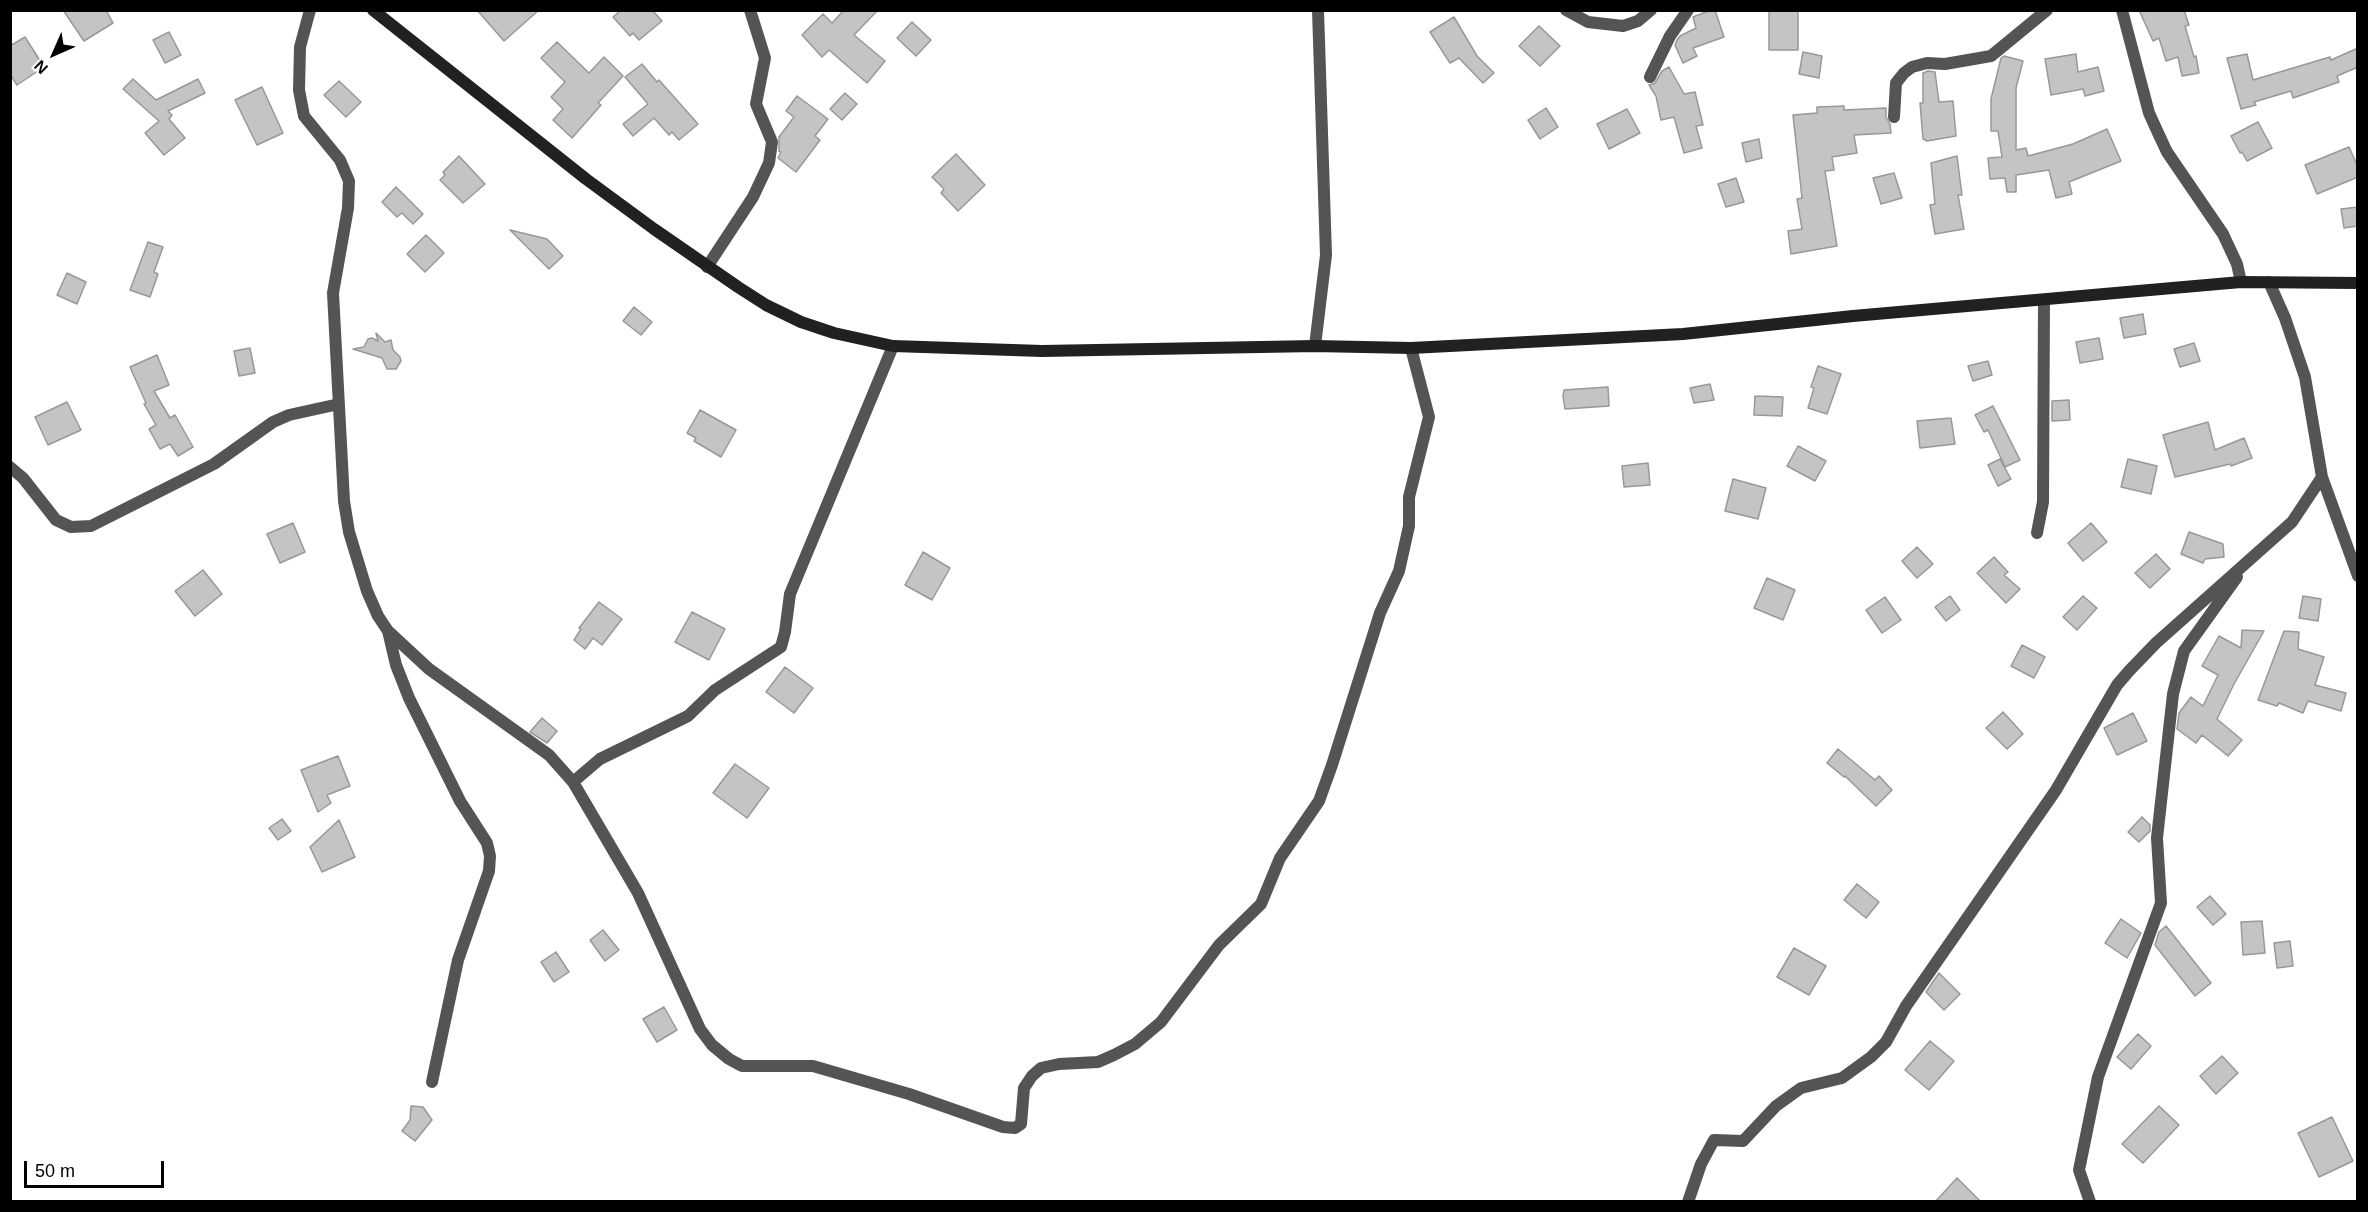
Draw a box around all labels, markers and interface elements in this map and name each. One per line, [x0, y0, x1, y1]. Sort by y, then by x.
north arrow [24, 24, 84, 84]
text: N [31, 57, 51, 77]
scale bar [27, 1149, 166, 1187]
text: 50 m [35, 1161, 75, 1181]

